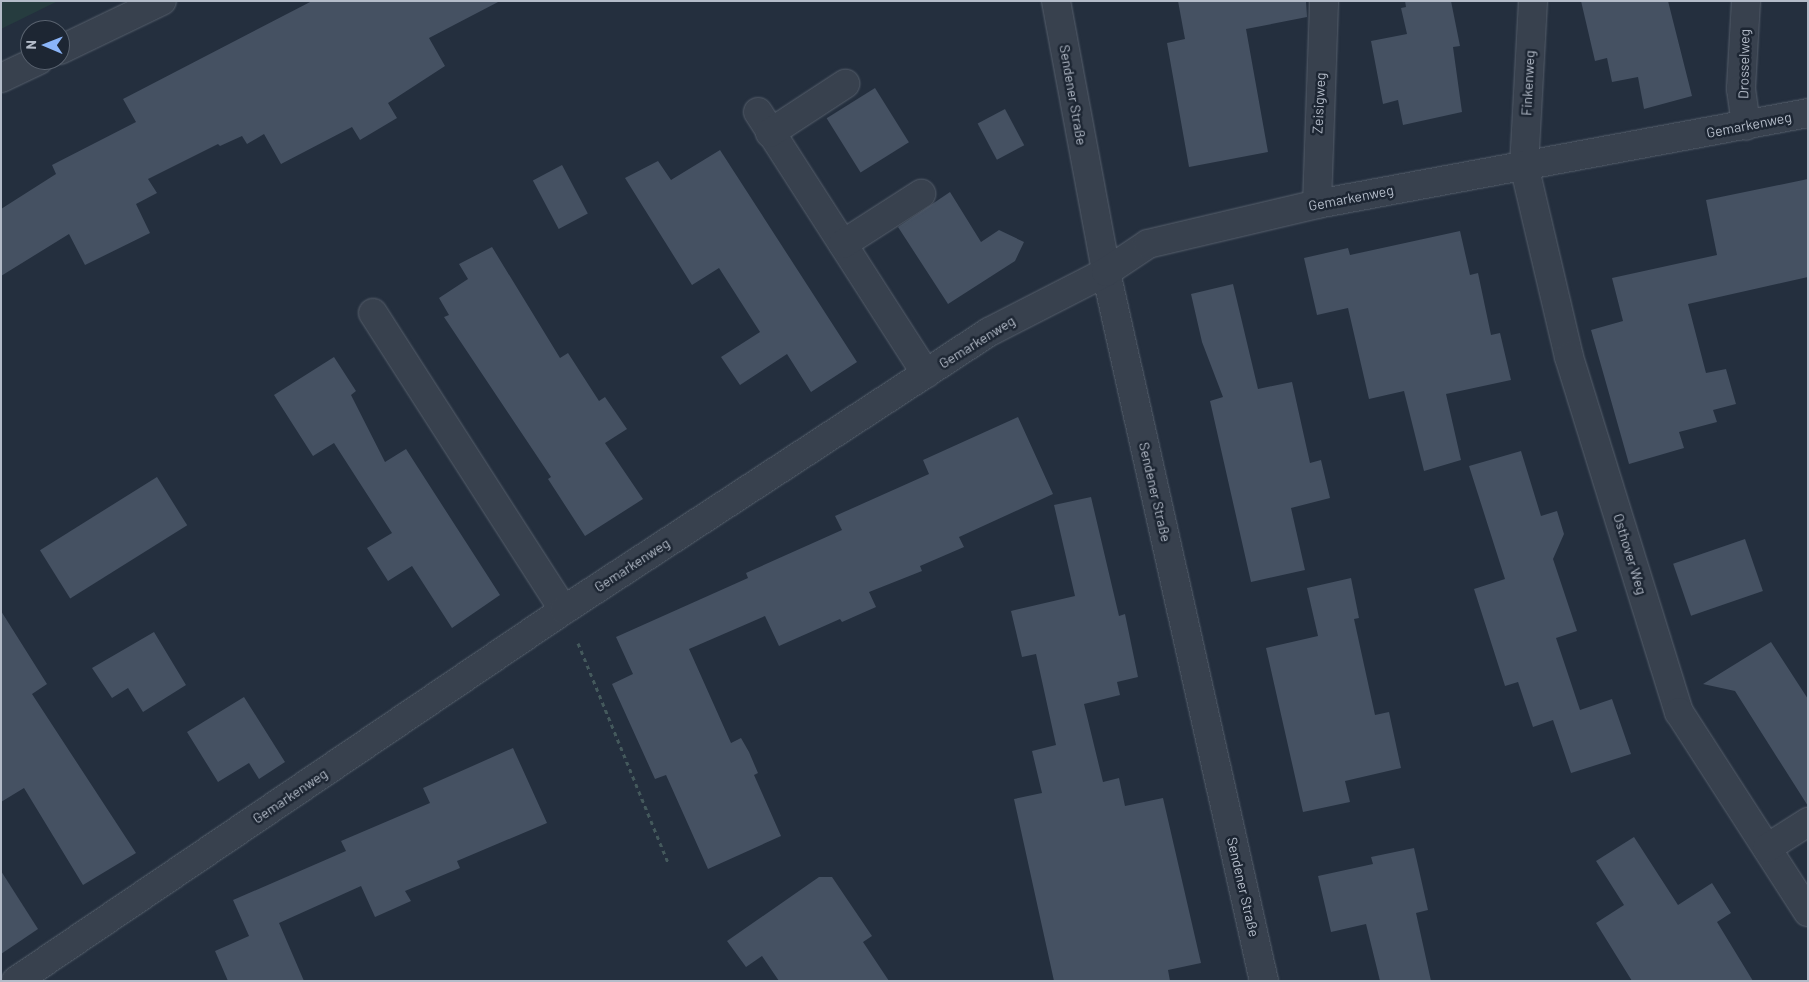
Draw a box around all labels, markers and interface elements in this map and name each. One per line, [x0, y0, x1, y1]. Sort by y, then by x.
north arrow [20, 20, 70, 70]
street label: Drosselweg [1735, 29, 1753, 99]
text: N [22, 40, 39, 50]
street label: Sendener Straße [1056, 43, 1090, 147]
street label: Finkenweg [1518, 50, 1538, 116]
street label: Zeisigweg [1309, 72, 1329, 134]
street label: Gemarkenweg [1705, 109, 1793, 141]
street label: Gemarkenweg [1307, 182, 1395, 214]
street label: Gemarkenweg [936, 312, 1018, 372]
street label: Sendener Straße [1135, 441, 1175, 543]
street label: Osthover Weg [1610, 512, 1650, 596]
street label: Gemarkenweg [591, 534, 673, 596]
street label: Gemarkenweg [250, 765, 330, 827]
street label: Sendener Straße [1223, 836, 1263, 938]

